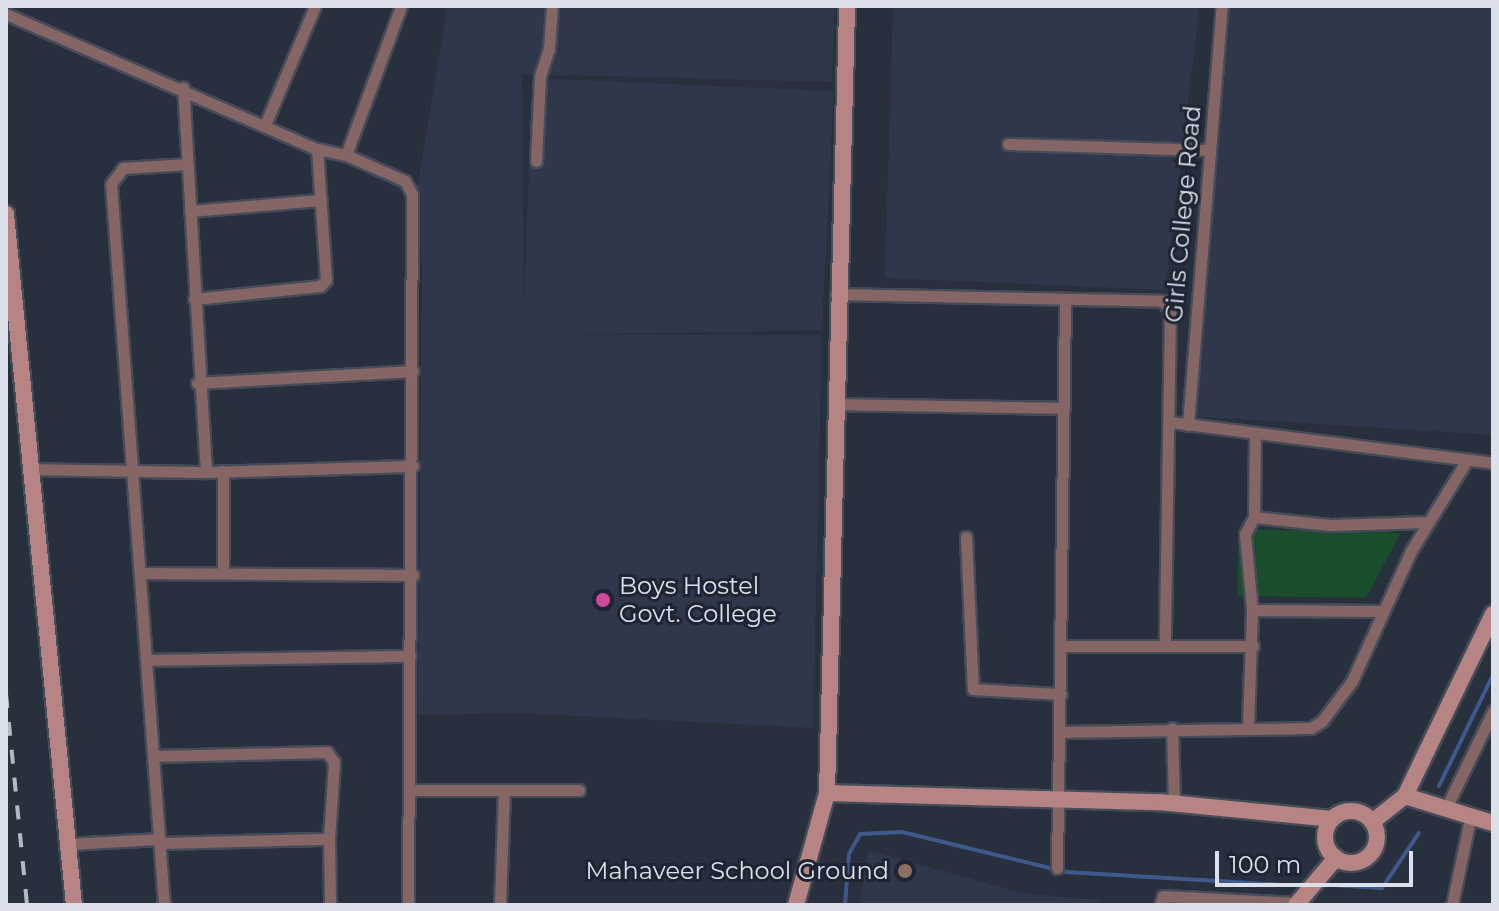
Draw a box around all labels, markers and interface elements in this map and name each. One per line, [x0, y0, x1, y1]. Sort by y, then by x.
street label: Girls College Road [1159, 104, 1207, 324]
place label: Boys Hostel Govt. College [619, 572, 777, 628]
marker: Boys Hostel Govt. College [594, 591, 612, 609]
scale bar [1219, 835, 1417, 885]
text: 100 m [1229, 850, 1301, 879]
place label: Mahaveer School Ground [586, 857, 889, 885]
marker: Mahaveer School Ground [896, 862, 914, 880]

